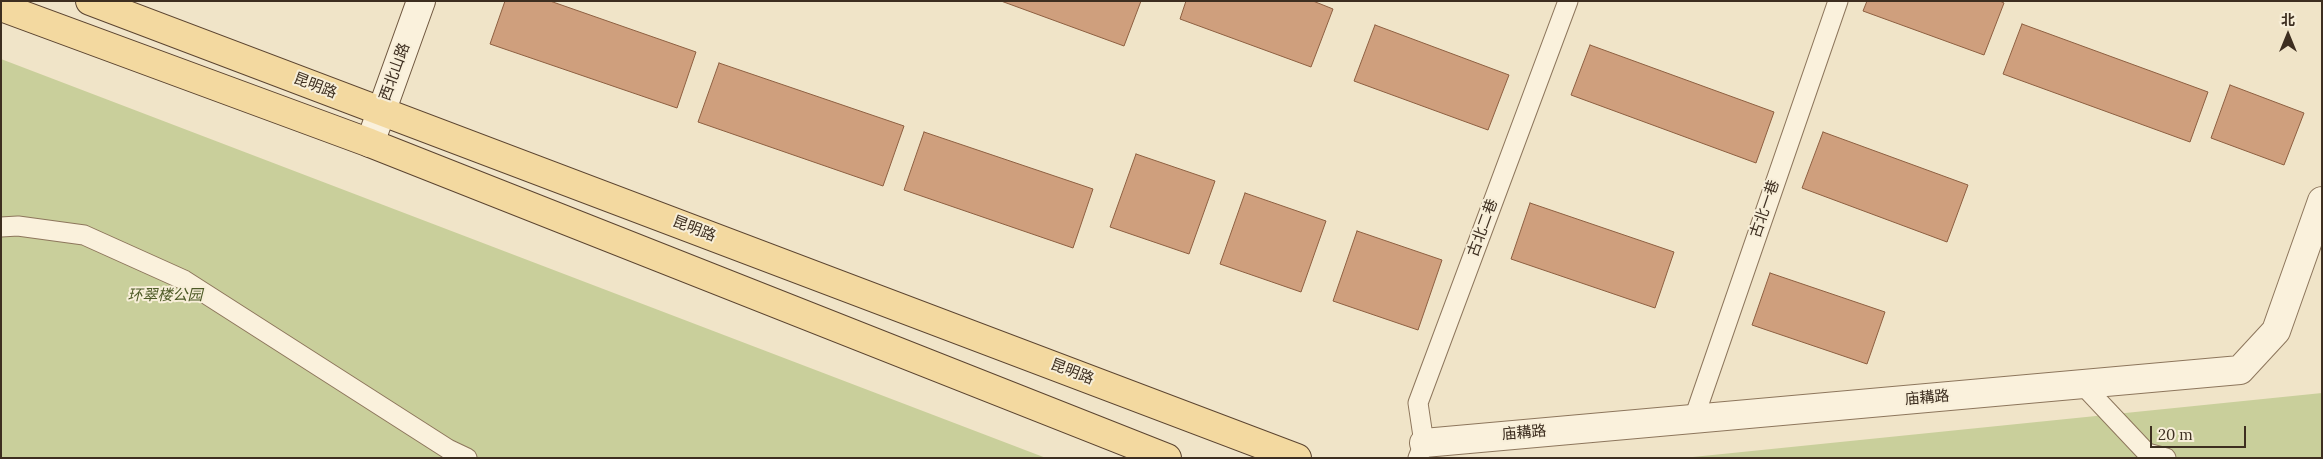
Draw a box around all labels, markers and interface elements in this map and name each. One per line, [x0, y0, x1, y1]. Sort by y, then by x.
north arrow [2263, 10, 2313, 60]
text: 北 [2281, 11, 2295, 29]
street label: 西北山路 [376, 41, 414, 103]
street label: 昆明路 [291, 70, 339, 102]
street label: 古北一巷 [1747, 178, 1783, 240]
street label: 古北二巷 [1464, 197, 1502, 259]
street label: 昆明路 [670, 213, 718, 245]
park label: 环翠楼公园 [128, 287, 202, 305]
street label: 昆明路 [1048, 356, 1096, 388]
street label: 庙耩路 [1904, 387, 1950, 409]
scale bar [2153, 416, 2249, 448]
street label: 庙耩路 [1501, 422, 1547, 444]
text: 20 m [2158, 425, 2193, 444]

